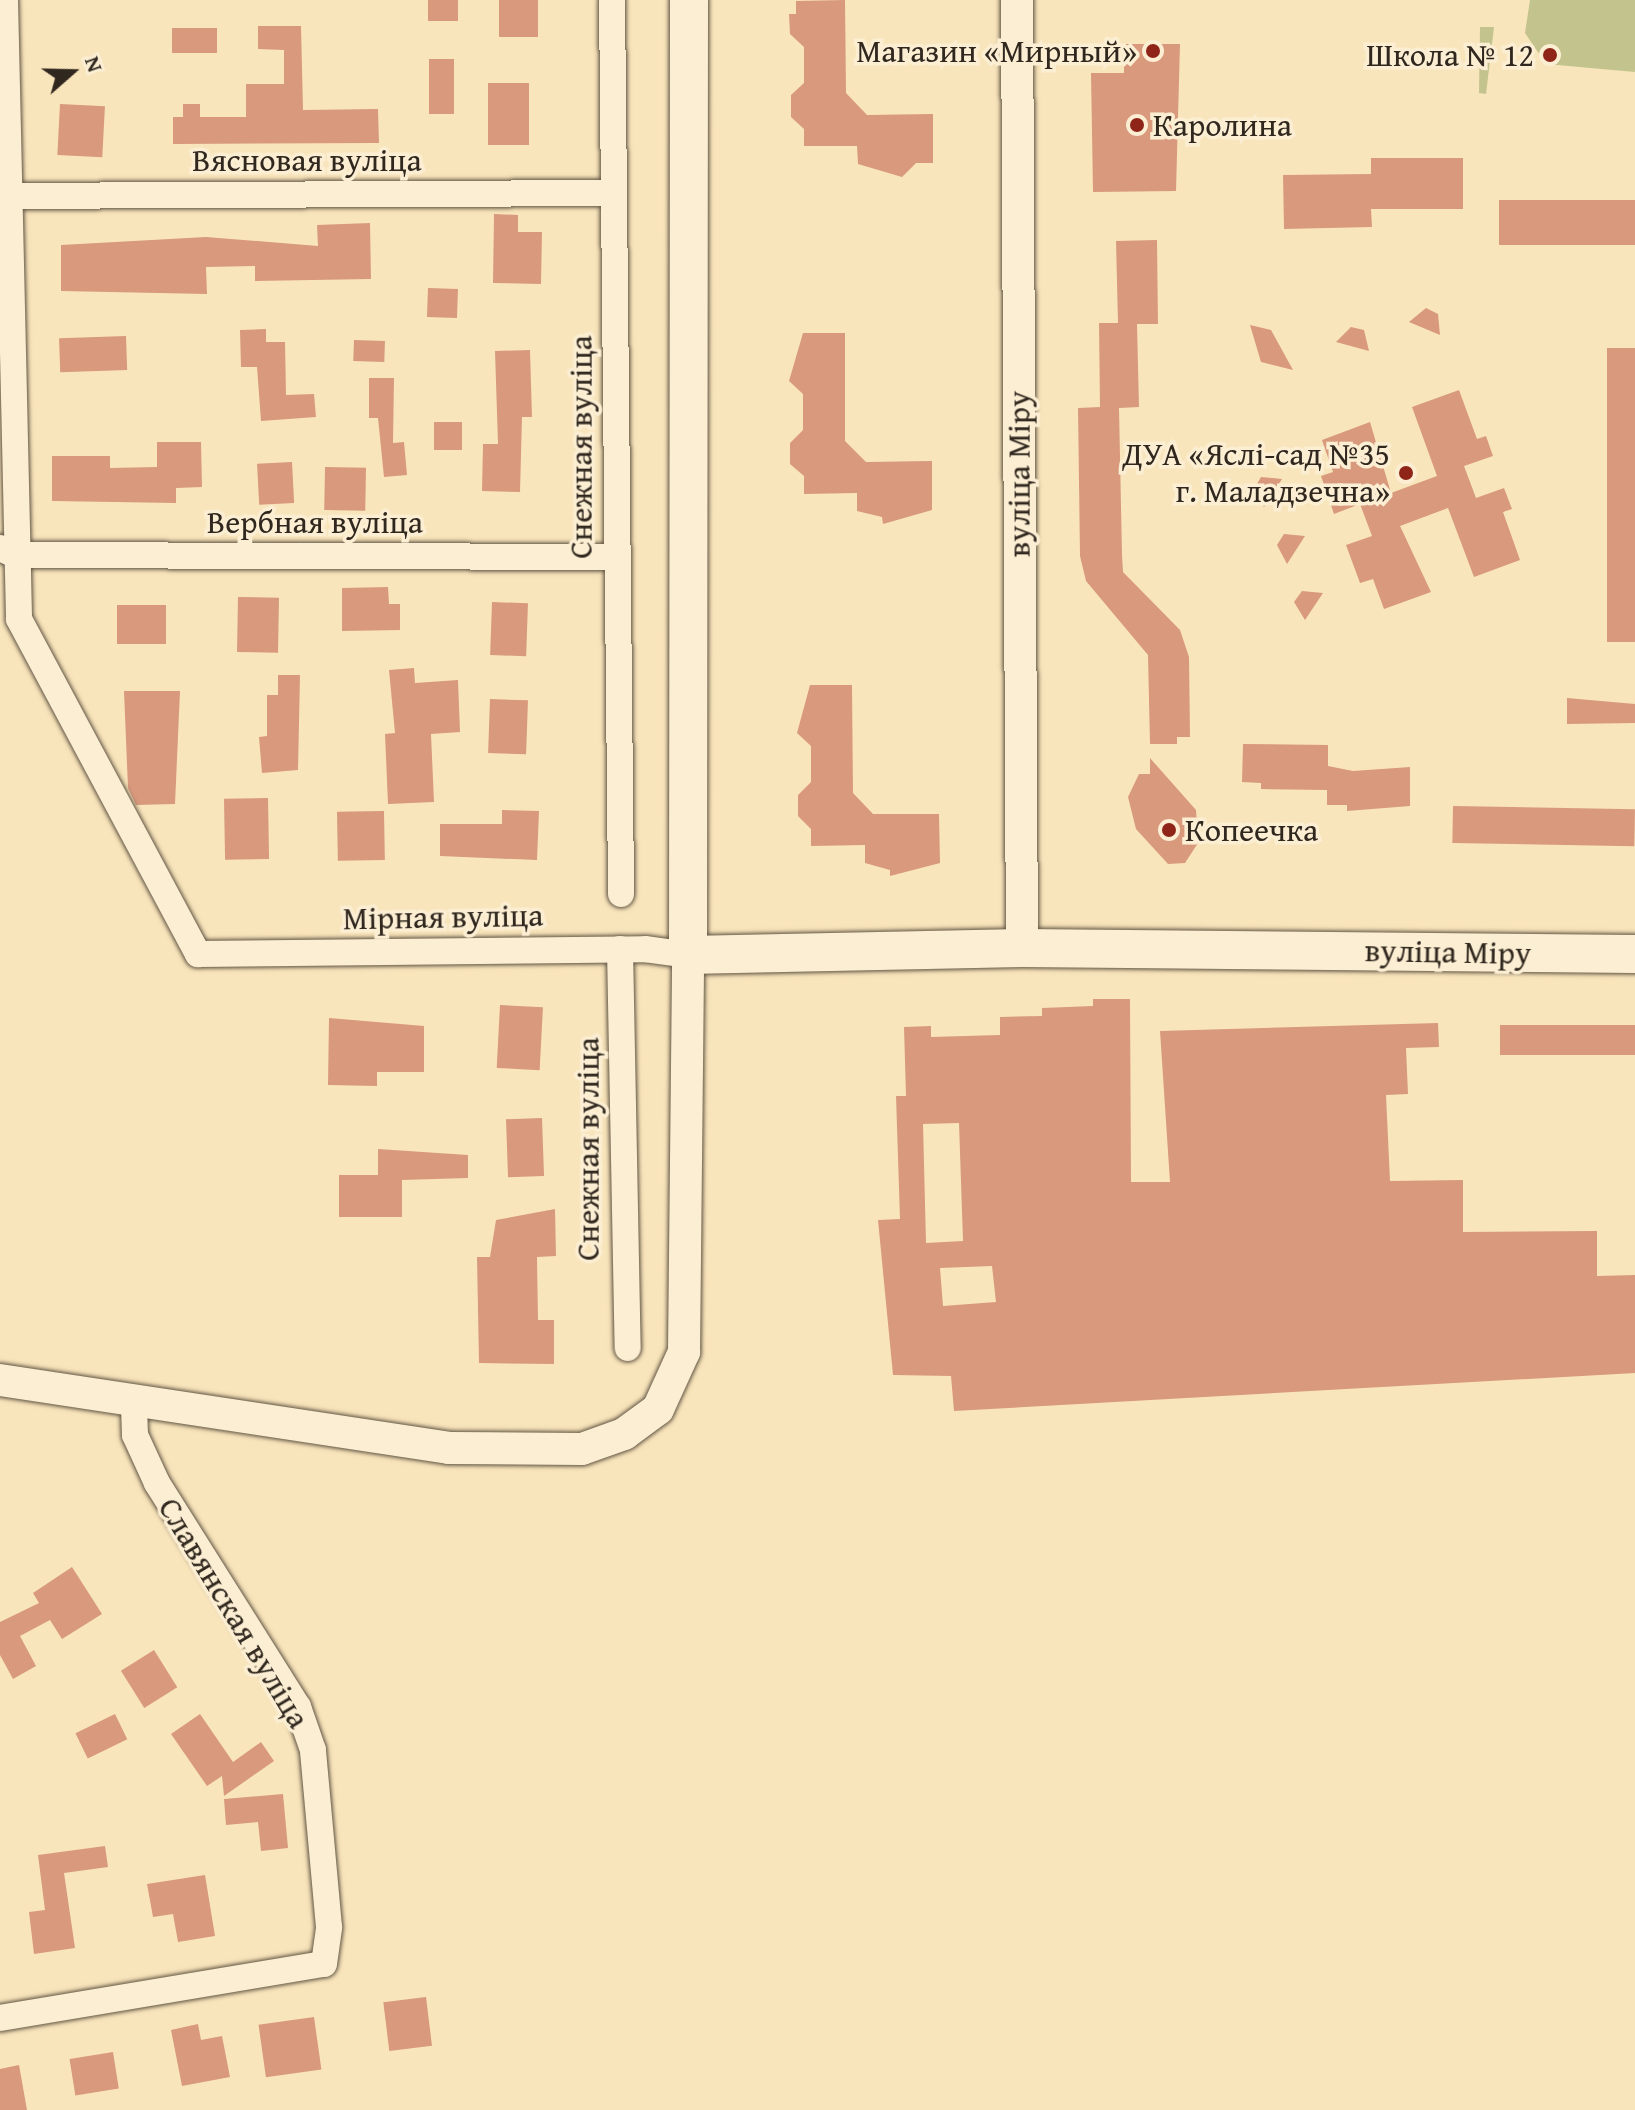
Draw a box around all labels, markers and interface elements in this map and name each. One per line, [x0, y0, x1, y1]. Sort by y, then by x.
north arrow [32, 32, 112, 112]
place label: Магазин «Мирный» [856, 32, 1137, 70]
place label: Школа № 12 [1366, 36, 1534, 74]
marker: Магазин «Мирный» [1144, 42, 1162, 60]
marker: Школа № 12 [1541, 46, 1559, 64]
text: N [77, 51, 112, 76]
place label: Каролина [1153, 106, 1292, 144]
marker: Каролина [1128, 116, 1146, 134]
street label: Вясновая вуліца [192, 141, 422, 179]
street label: Снежная вуліца [562, 335, 600, 559]
street label: вуліца Міру [1000, 391, 1038, 557]
place label: ДУА «Яслі-сад №35 г. Маладзечна» [1122, 436, 1390, 511]
marker: ДУА «Яслі-сад №35 г. Маладзечна» [1397, 464, 1415, 482]
street label: Вербная вуліца [207, 503, 423, 541]
place label: Копеечка [1185, 811, 1318, 849]
marker: Копеечка [1160, 821, 1178, 839]
street label: Мірная вуліца [343, 896, 543, 938]
street label: вуліца Міру [1364, 931, 1532, 973]
street label: Снежная вуліца [569, 1037, 607, 1261]
street label: Славянская вуліца [150, 1491, 318, 1735]

